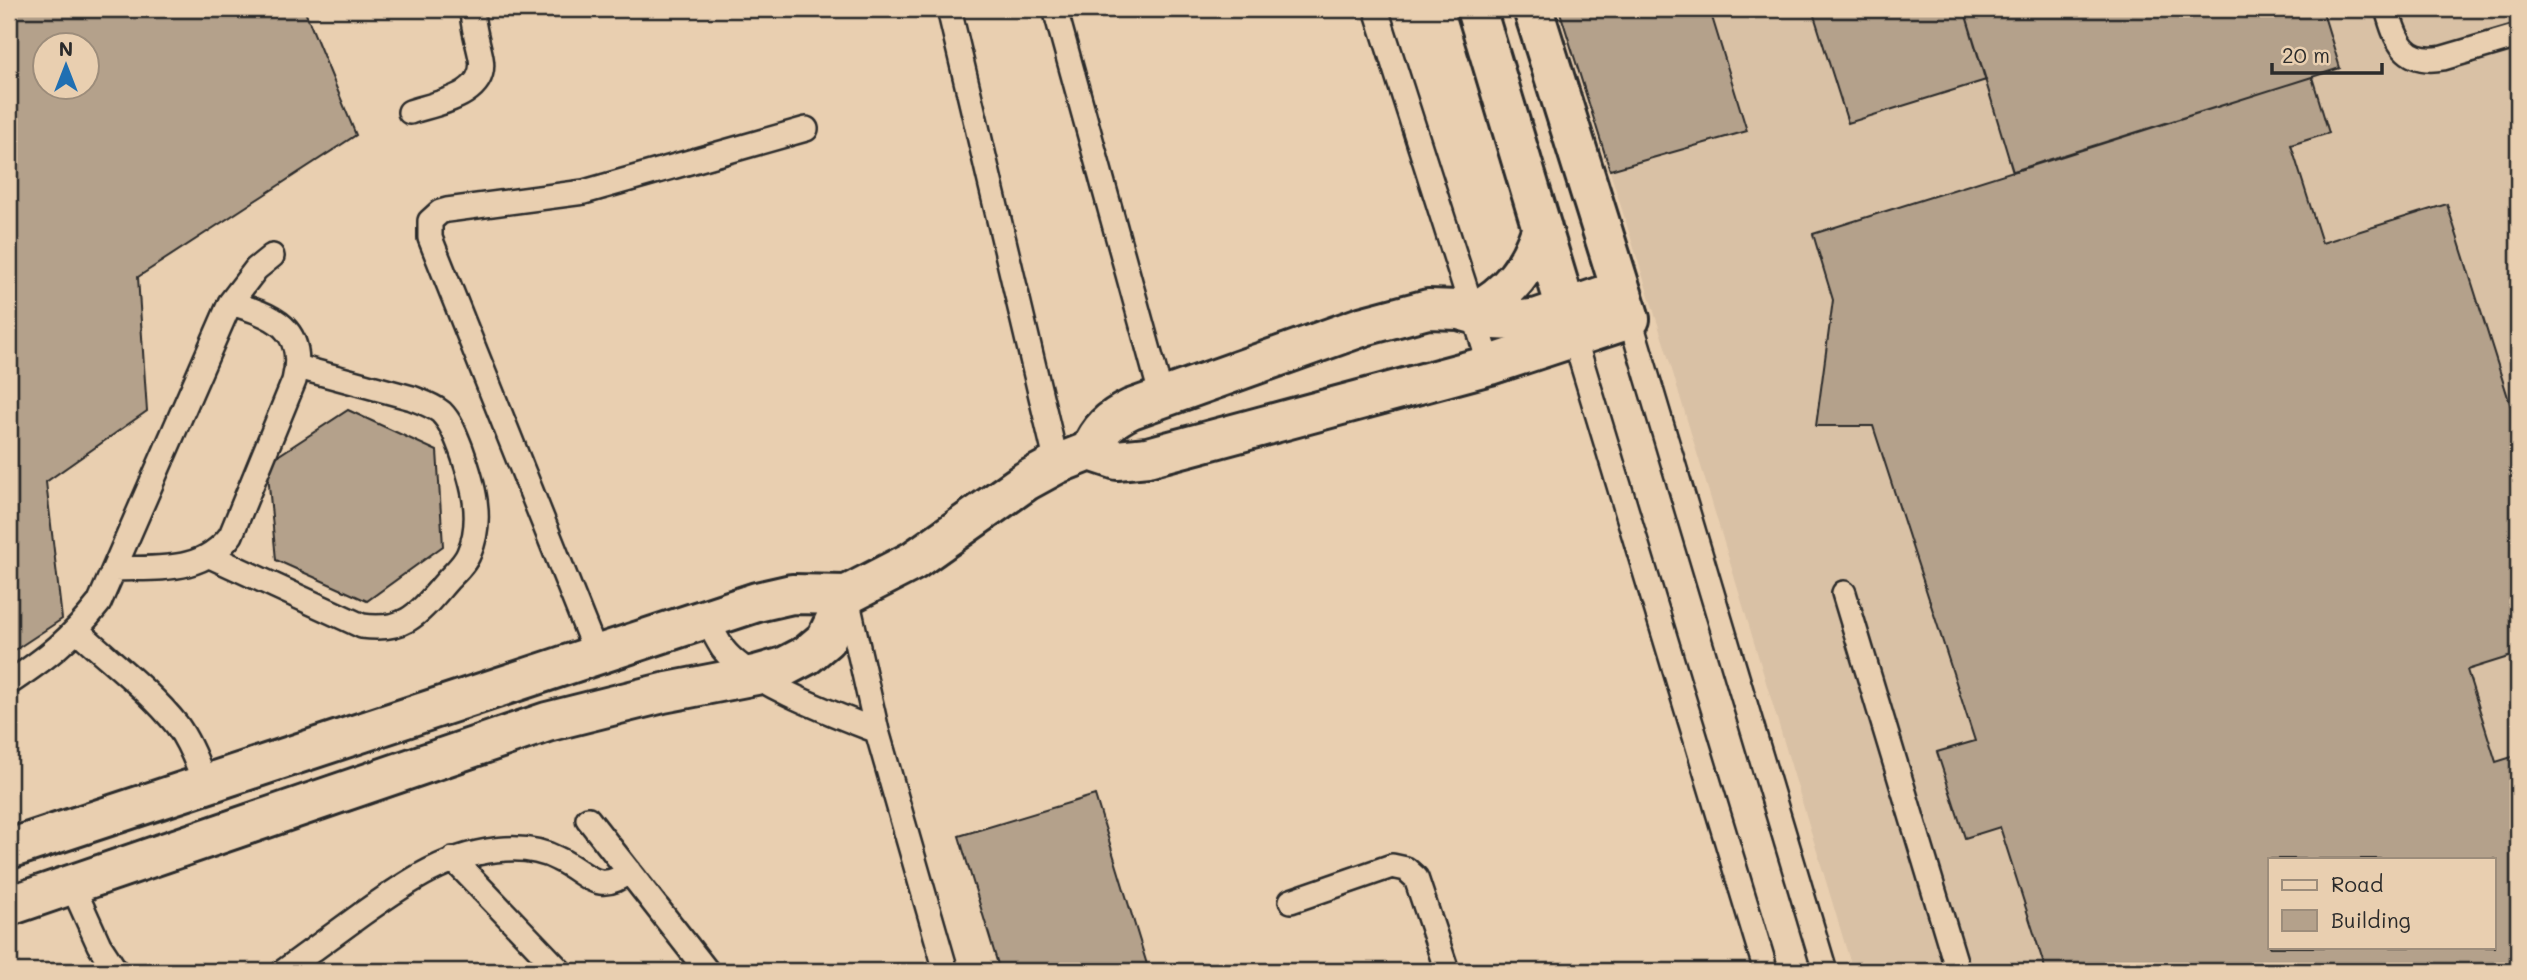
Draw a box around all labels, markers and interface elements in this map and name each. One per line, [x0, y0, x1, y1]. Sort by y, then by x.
north arrow [32, 32, 102, 102]
scale bar [2272, 32, 2382, 76]
text: N [59, 36, 73, 61]
text: 20 m [2282, 41, 2330, 68]
legend [2268, 858, 2496, 948]
text: Road [2331, 870, 2383, 897]
text: Building [2331, 906, 2411, 933]

